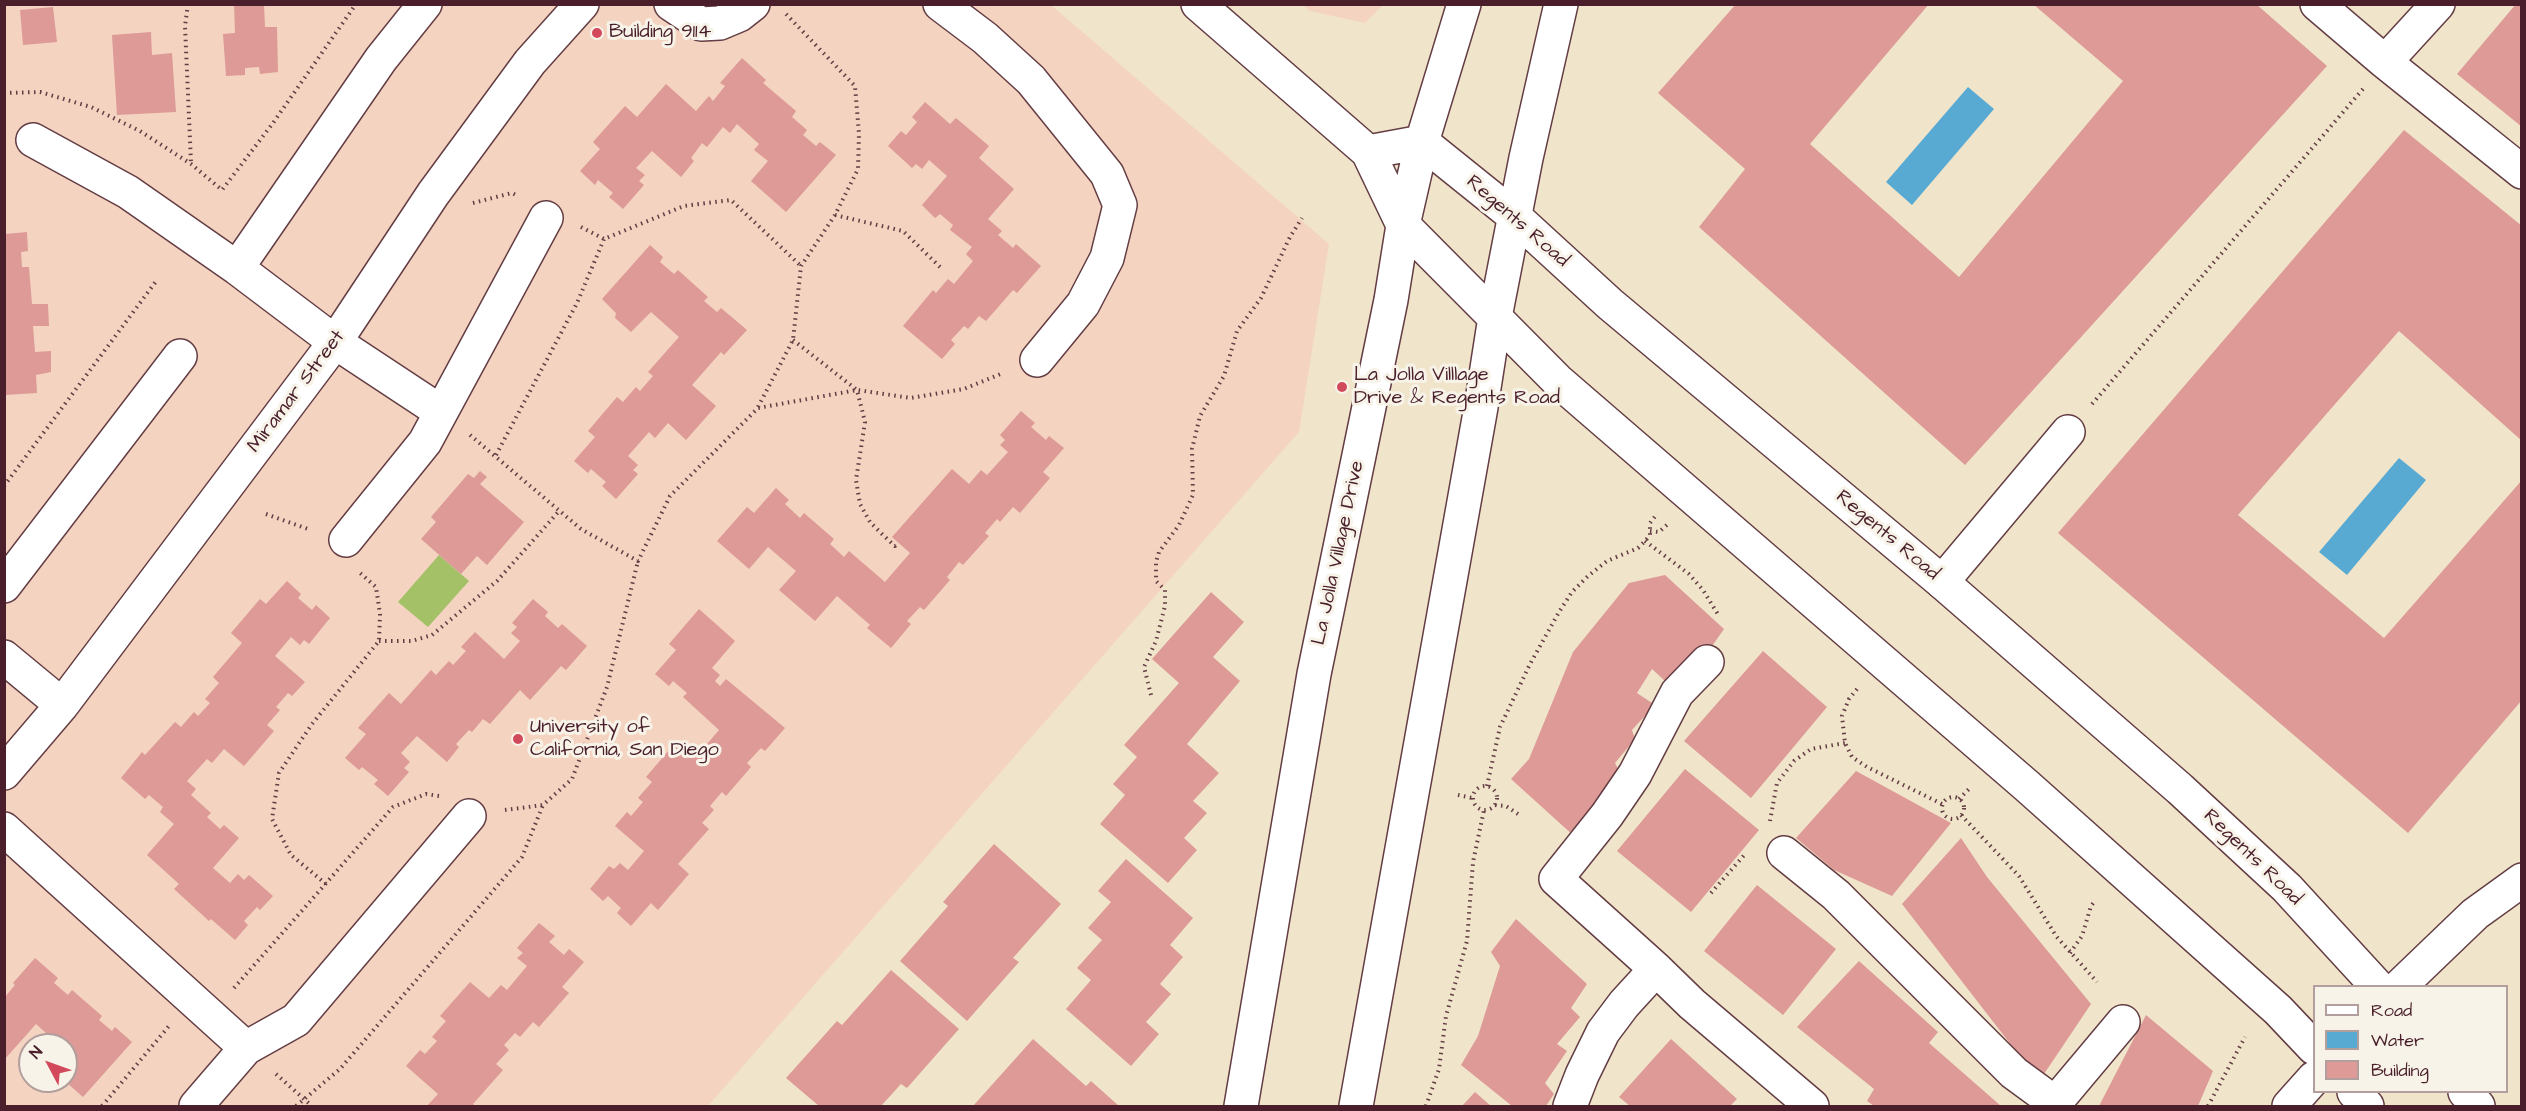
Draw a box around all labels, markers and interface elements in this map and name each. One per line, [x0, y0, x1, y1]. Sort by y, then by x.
place label: Building 9114 [609, 21, 711, 45]
marker: Building 9114 [590, 26, 604, 40]
street label: Regents Road [1461, 171, 1573, 273]
street label: Miramar Street [243, 326, 351, 458]
place label: La Jolla Villlage Drive & Regents Road [1354, 364, 1560, 411]
marker: La Jolla Villlage Drive & Regents Road [1335, 380, 1349, 394]
street label: La Jolla Village Drive [1308, 459, 1370, 647]
street label: Regents Road [1830, 486, 1944, 586]
place label: University of California, San Diego [530, 716, 719, 763]
marker: University of California, San Diego [511, 732, 525, 746]
street label: Regents Road [2198, 805, 2306, 911]
legend [2313, 985, 2508, 1093]
text: Road [2371, 998, 2412, 1023]
text: Water [2371, 1028, 2424, 1053]
north arrow [18, 1033, 78, 1093]
text: N [24, 1042, 48, 1064]
text: Building [2371, 1058, 2429, 1083]

